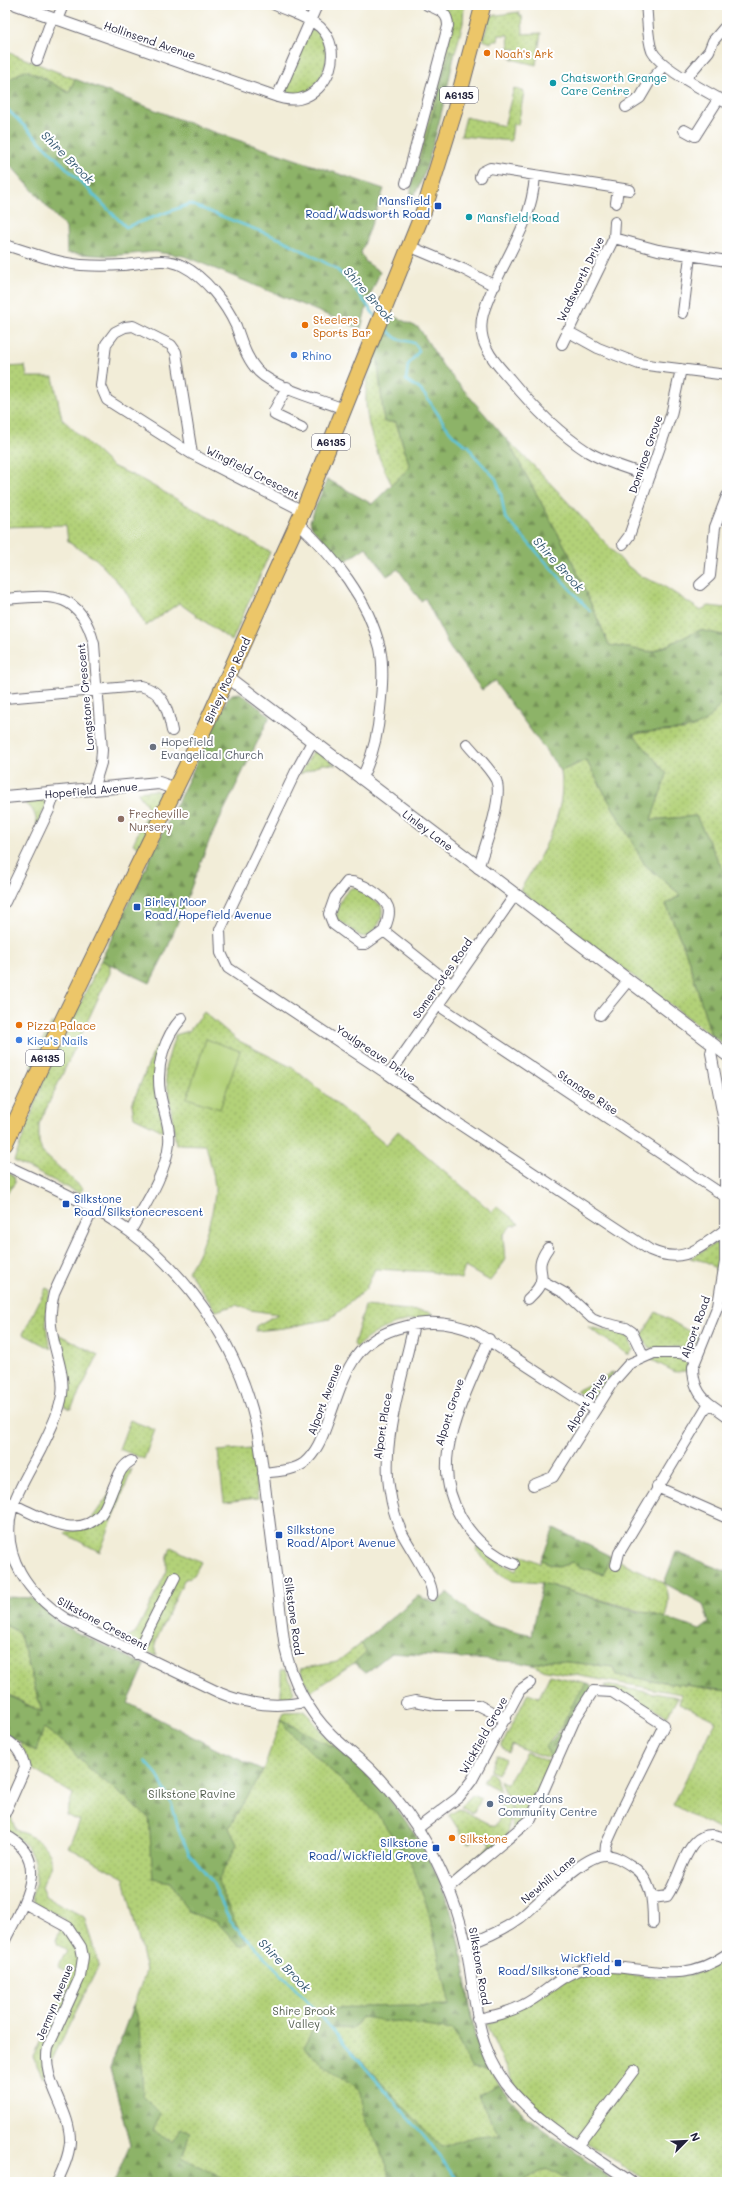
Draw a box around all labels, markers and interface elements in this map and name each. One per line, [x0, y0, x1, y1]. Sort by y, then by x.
street label: Hollinsend Avenue [102, 17, 198, 63]
place label: Noah's Ark [495, 46, 553, 61]
marker: Noah's Ark [482, 48, 492, 58]
place label: Chatsworth Grange Care Centre [561, 70, 667, 98]
marker: Chatsworth Grange Care Centre [548, 78, 558, 88]
road number: A6135 [440, 87, 478, 103]
water label: Shire Brook [38, 127, 98, 187]
place label: Mansfield Road/Wadsworth Road [305, 193, 430, 221]
marker: Mansfield Road/Wadsworth Road [433, 201, 443, 211]
place label: Mansfield Road [477, 210, 559, 225]
marker: Mansfield Road [464, 212, 474, 222]
street label: Wadsworth Drive [553, 234, 607, 324]
water label: Shire Brook [340, 263, 398, 326]
place label: Steelers Sports Bar [313, 312, 371, 340]
marker: Steelers Sports Bar [300, 320, 310, 330]
place label: Rhino [302, 348, 332, 363]
marker: Rhino [289, 350, 299, 360]
street label: Dominoe Grove [625, 413, 665, 495]
road number: A6135 [312, 434, 350, 450]
street label: Wingfield Crescent [204, 442, 302, 502]
water label: Shire Brook [530, 533, 588, 595]
street label: Birley Moor Road [201, 635, 253, 725]
street label: Longstone Crescent [73, 643, 97, 751]
place label: Hopefield Evangelical Church [161, 734, 263, 762]
marker: Hopefield Evangelical Church [148, 742, 158, 752]
street label: Hopefield Avenue [44, 778, 139, 802]
place label: Frecheville Nursery [129, 806, 189, 834]
street label: Linley Lane [400, 806, 456, 854]
marker: Frecheville Nursery [116, 814, 126, 824]
place label: Birley Moor Road/Hopefield Avenue [145, 894, 272, 922]
marker: Birley Moor Road/Hopefield Avenue [132, 902, 142, 912]
street label: Somercotes Road [409, 935, 475, 1021]
place label: Pizza Palace [27, 1018, 96, 1033]
marker: Pizza Palace [14, 1020, 24, 1030]
street label: Youlgreave Drive [333, 1021, 419, 1085]
place label: Kieu’s Nails [27, 1033, 88, 1048]
marker: Kieu’s Nails [14, 1035, 24, 1045]
road number: A6135 [26, 1050, 64, 1066]
street label: Stanage Rise [555, 1066, 621, 1118]
place label: Silkstone Road/Silkstonecrescent [74, 1191, 203, 1219]
marker: Silkstone Road/Silkstonecrescent [61, 1199, 71, 1209]
street label: Alport Road [677, 1294, 713, 1360]
street label: Alport Avenue [303, 1361, 345, 1437]
street label: Alport Drive [562, 1370, 610, 1434]
street label: Alport Grove [431, 1376, 467, 1448]
street label: Alport Place [369, 1391, 395, 1460]
place label: Silkstone Road/Alport Avenue [287, 1522, 396, 1550]
marker: Silkstone Road/Alport Avenue [274, 1530, 284, 1540]
street label: Silkstone Road [281, 1576, 307, 1656]
street label: Silkstone Crescent [55, 1593, 151, 1653]
street label: Wickfield Grove [456, 1694, 510, 1776]
park label: Silkstone Ravine [148, 1786, 236, 1801]
place label: Scowerdons Community Centre [498, 1791, 598, 1819]
marker: Scowerdons Community Centre [485, 1799, 495, 1809]
place label: Silkstone [460, 1831, 508, 1846]
marker: Silkstone [447, 1833, 457, 1843]
place label: Silkstone Road/Wickfield Grove [309, 1835, 428, 1863]
marker: Silkstone Road/Wickfield Grove [431, 1843, 441, 1853]
street label: Newhill Lane [517, 1851, 579, 1906]
street label: Silkstone Road [466, 1926, 494, 2006]
water label: Shire Brook [255, 1935, 315, 1996]
place label: Wickfield Road/Silkstone Road [498, 1950, 610, 1978]
marker: Wickfield Road/Silkstone Road [613, 1958, 623, 1968]
street label: Jermyn Avenue [32, 1962, 76, 2042]
park label: Shire Brook Valley [273, 2003, 336, 2031]
north arrow [666, 2121, 706, 2161]
text: N [687, 2130, 704, 2144]

